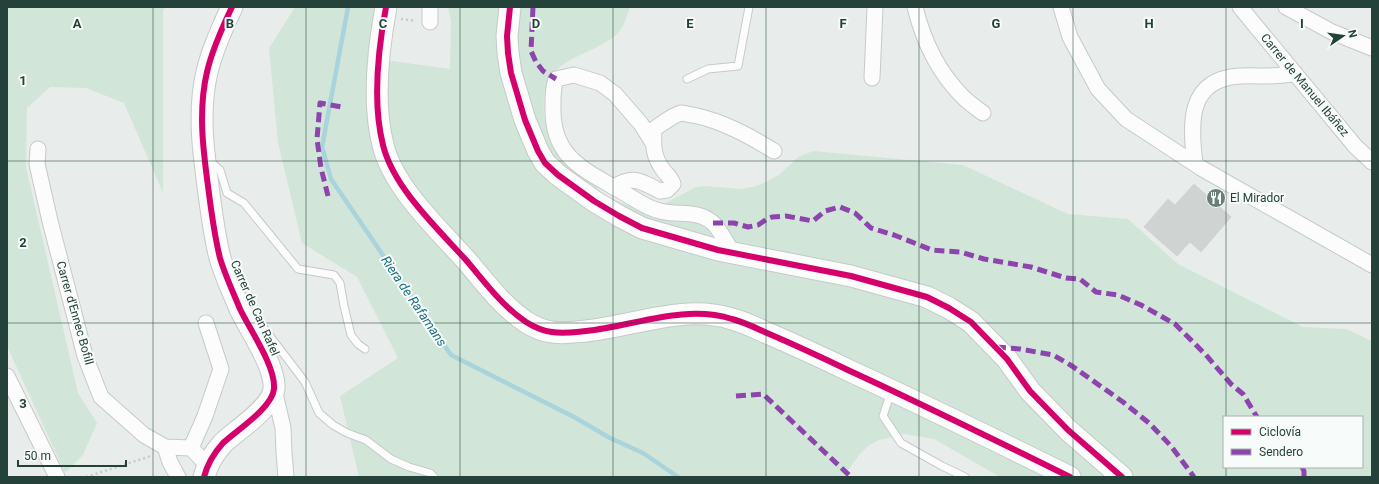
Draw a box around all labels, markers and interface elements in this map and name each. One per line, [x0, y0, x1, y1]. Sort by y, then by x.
text: A [73, 16, 82, 31]
text: B [226, 16, 234, 31]
text: C [379, 16, 388, 31]
text: D [532, 16, 540, 31]
text: E [686, 16, 694, 31]
text: F [839, 16, 847, 31]
text: G [992, 16, 1001, 31]
text: H [1144, 16, 1154, 31]
text: I [1300, 16, 1304, 31]
north arrow [1323, 16, 1363, 56]
text: N [1345, 29, 1360, 39]
street label: Carrer de Manuel Ibáñez [1258, 31, 1352, 139]
text: 1 [19, 73, 27, 88]
restaurant icon: El Mirador [1205, 187, 1227, 209]
place label: El Mirador [1230, 191, 1284, 205]
text: 2 [19, 235, 27, 250]
water label: Riera de Rafamans [378, 253, 450, 349]
street label: Carrer de Can Rafel [228, 258, 282, 358]
street label: Carrer d'Ennec Bofill [54, 260, 96, 366]
text: 3 [19, 396, 27, 411]
legend [1223, 416, 1363, 468]
text: Ciclovía [1259, 425, 1301, 439]
scale bar [18, 442, 126, 468]
text: Sendero [1259, 445, 1303, 459]
text: 50 m [24, 449, 51, 463]

